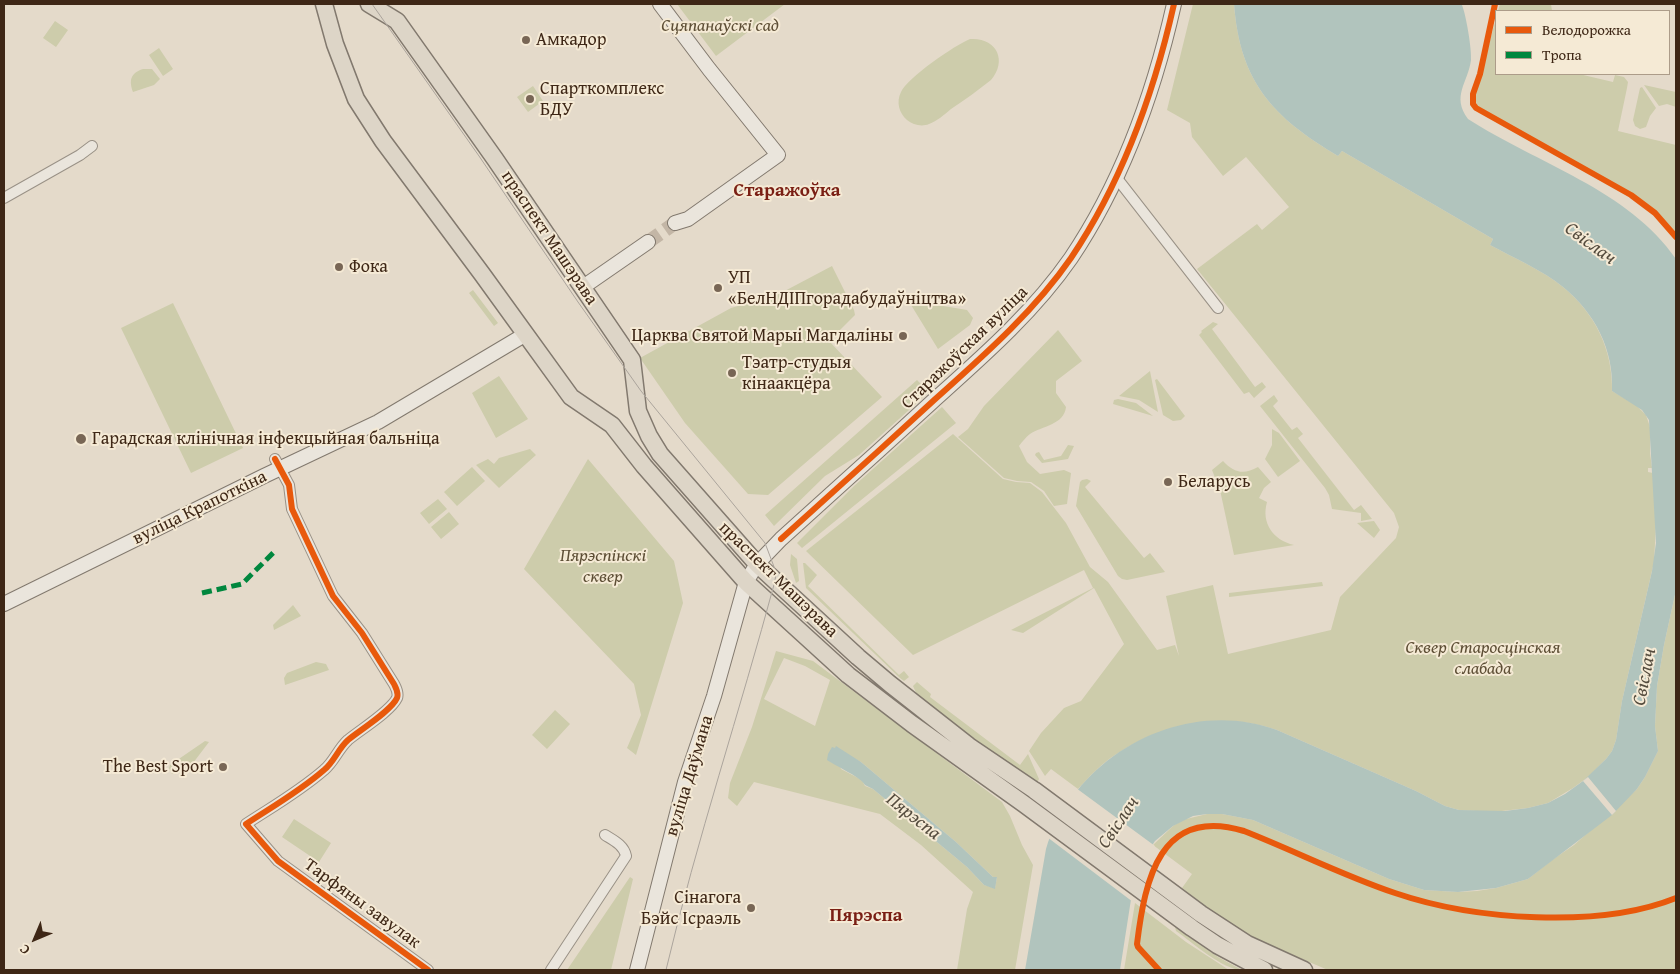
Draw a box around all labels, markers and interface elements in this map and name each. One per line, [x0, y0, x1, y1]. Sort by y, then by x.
legend [1495, 10, 1670, 75]
park label: Сцяпанаўскі сад [661, 15, 779, 37]
text: Велодорожка [1542, 19, 1631, 40]
place label: Амкадор [536, 29, 606, 51]
marker: Амкадор [520, 34, 532, 46]
text: Тропа [1542, 44, 1582, 65]
place label: Спарткомплекс БДУ [540, 78, 664, 120]
marker: Спарткомплекс БДУ [524, 93, 536, 105]
street label: праспект Машэрава [496, 167, 602, 309]
district label: Старажоўка [733, 180, 841, 202]
water label: Свіслач [1560, 218, 1620, 270]
place label: Фока [349, 256, 388, 278]
marker: Фока [333, 261, 345, 273]
place label: УП «БелНДІПгорадабудаўніцтва» [728, 267, 966, 310]
marker: УП «БелНДІПгорадабудаўніцтва» [712, 282, 724, 294]
street label: Старажоўская вуліца [897, 282, 1033, 414]
place label: Царква Святой Марыі Магдаліны [631, 325, 893, 347]
marker: Царква Святой Марыі Магдаліны [897, 330, 909, 342]
place label: Тэатр-студыя кінаакцёра [742, 352, 851, 394]
marker: Тэатр-студыя кінаакцёра [726, 367, 738, 379]
place label: Гарадская клінічная інфекцыйная бальніца [92, 428, 440, 450]
marker: Гарадская клінічная інфекцыйная бальніца [74, 432, 88, 446]
street label: вуліца Крапоткіна [129, 466, 271, 550]
place label: Беларусь [1178, 471, 1250, 493]
marker: Беларусь [1162, 476, 1174, 488]
street label: праспект Машэрава [714, 518, 842, 642]
park label: Пярэспінскі сквер [560, 545, 646, 588]
park label: Сквер Старосцінская слабада [1405, 637, 1561, 680]
water label: Свіслач [1628, 646, 1662, 708]
street label: вуліца Даўмана [661, 713, 719, 839]
place label: The Best Sport [103, 756, 213, 778]
marker: The Best Sport [217, 761, 229, 773]
water label: Пярэспа [881, 789, 945, 845]
water label: Свіслач [1093, 793, 1145, 853]
street label: Тарфяны завулак [300, 854, 424, 954]
place label: Сінагога Бэйс Ісраэль [641, 887, 741, 930]
marker: Сінагога Бэйс Ісраэль [745, 902, 757, 914]
district label: Пярэспа [830, 905, 902, 927]
north arrow [10, 914, 60, 964]
text: С [15, 940, 34, 959]

